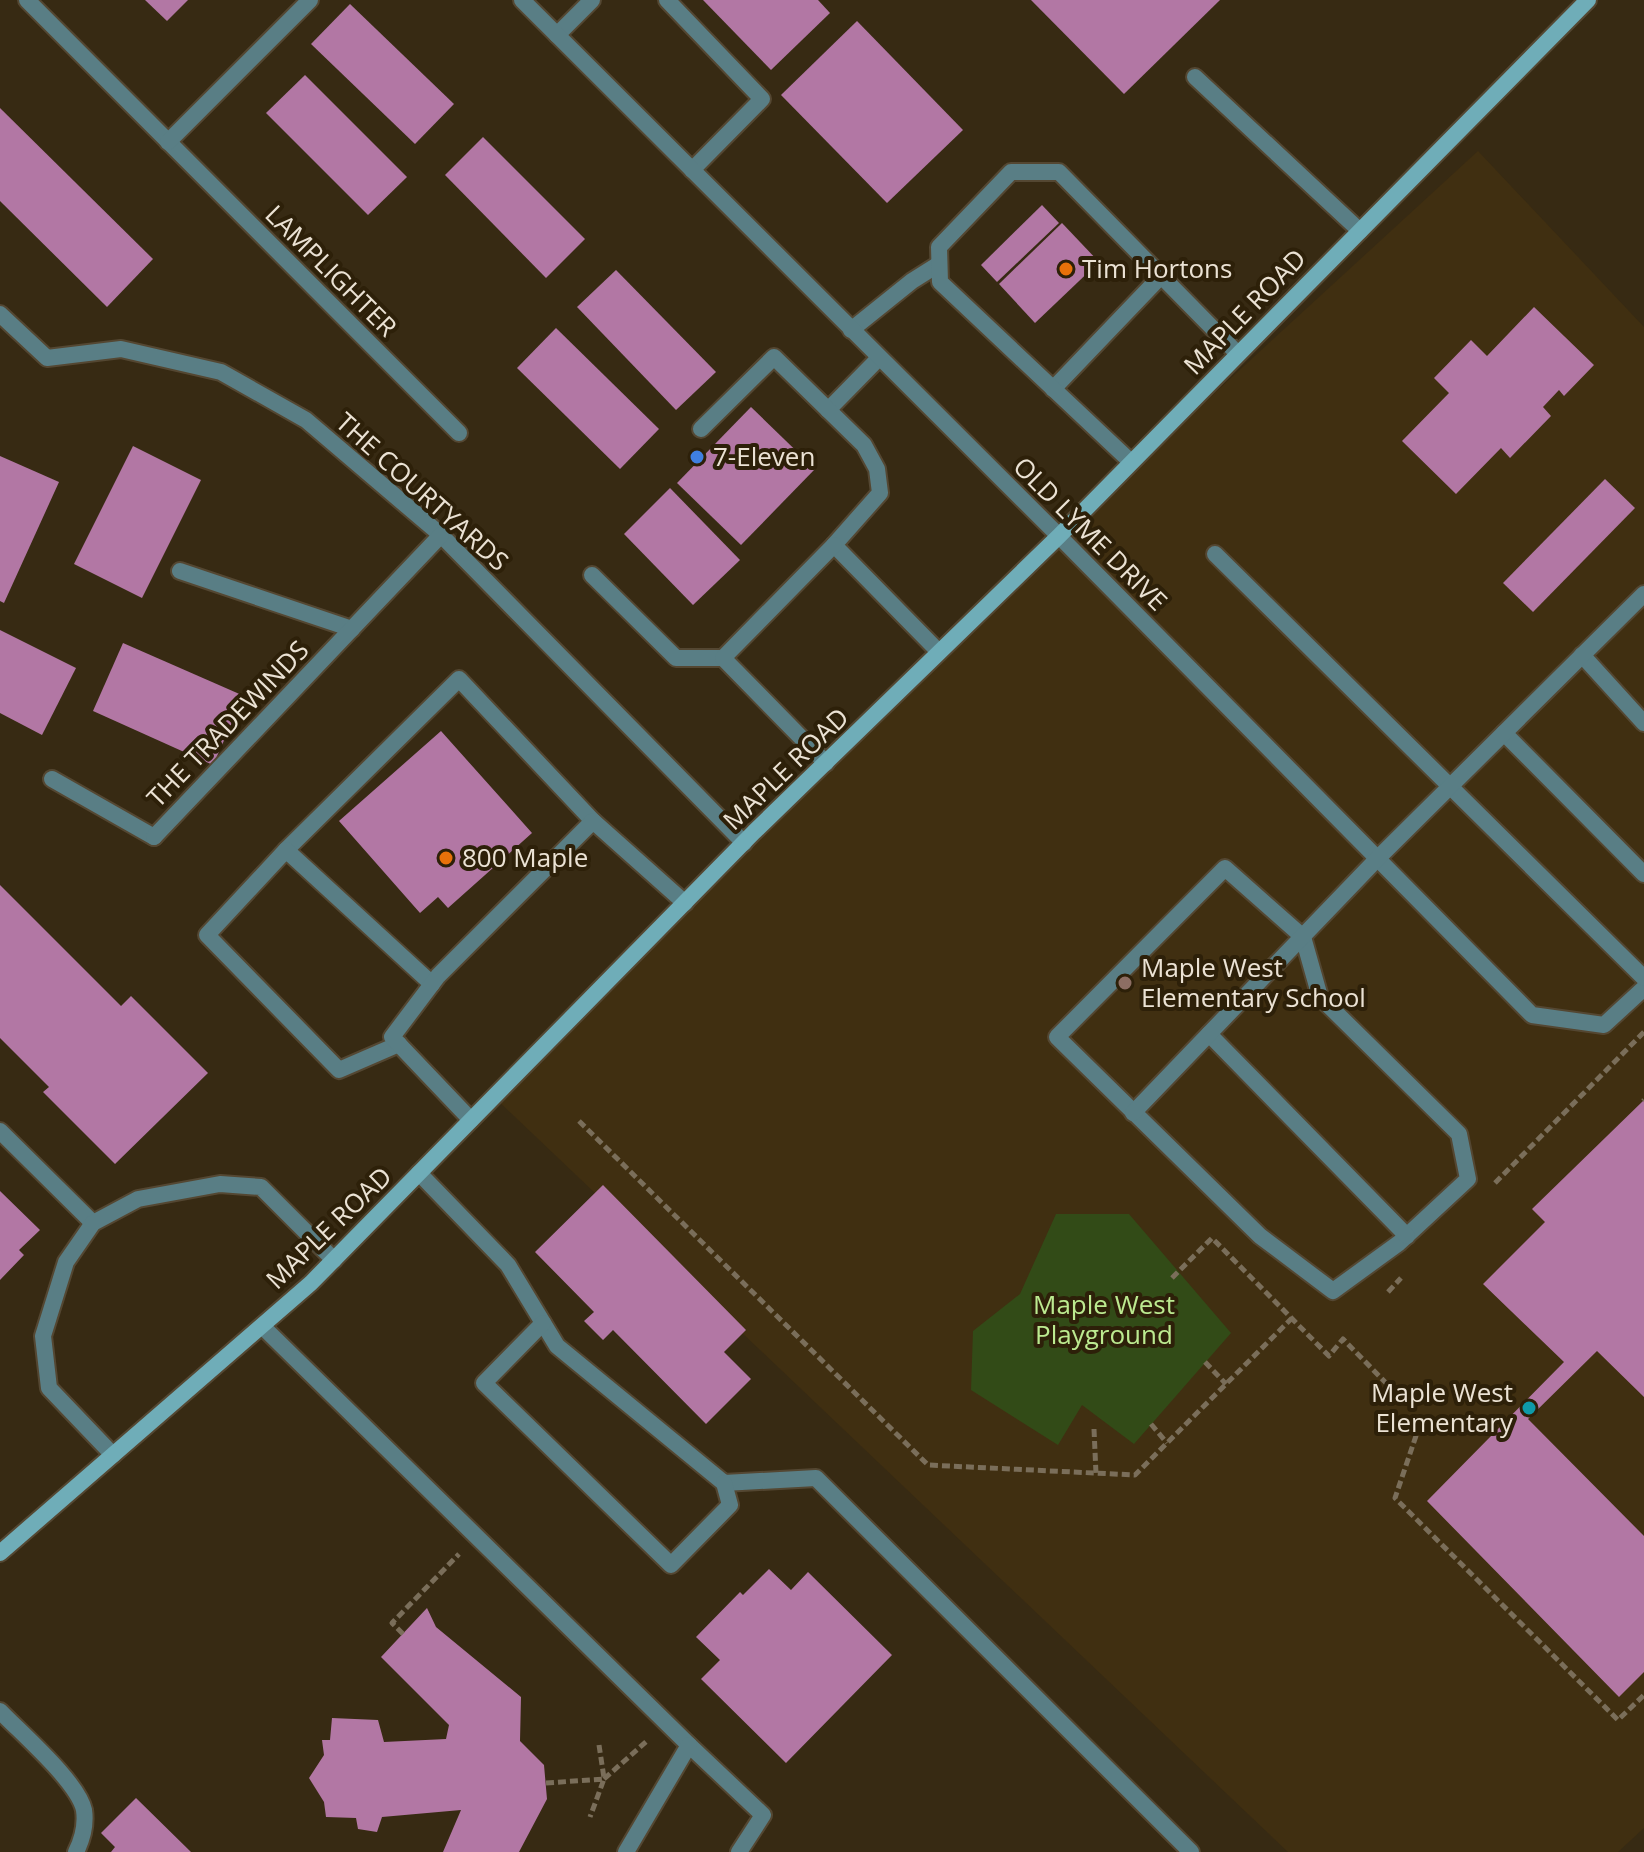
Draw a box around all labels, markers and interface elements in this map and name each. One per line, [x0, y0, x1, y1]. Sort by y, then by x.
street label: LAMPLIGHTER [258, 196, 406, 344]
street label: MAPLE ROAD [1175, 241, 1313, 382]
place label: Tim Hortons [1082, 250, 1232, 286]
marker: Tim Hortons [1057, 260, 1075, 278]
street label: THE COURTYARDS [329, 404, 517, 578]
place label: 7-Eleven [713, 438, 815, 474]
marker: 7-Eleven [688, 448, 706, 466]
street label: OLD LYME DRIVE [1006, 448, 1176, 618]
street label: THE TRADEWINDS [138, 632, 316, 814]
street label: MAPLE ROAD [715, 699, 856, 837]
place label: 800 Maple [462, 839, 588, 875]
marker: 800 Maple [437, 849, 455, 867]
place label: Maple West Elementary School [1141, 949, 1366, 1015]
marker: Maple West Elementary School [1116, 974, 1134, 992]
street label: MAPLE ROAD [258, 1158, 399, 1296]
park label: Maple West Playground [1033, 1286, 1175, 1352]
place label: Maple West Elementary [1371, 1374, 1514, 1440]
marker: Maple West Elementary [1520, 1399, 1538, 1417]

